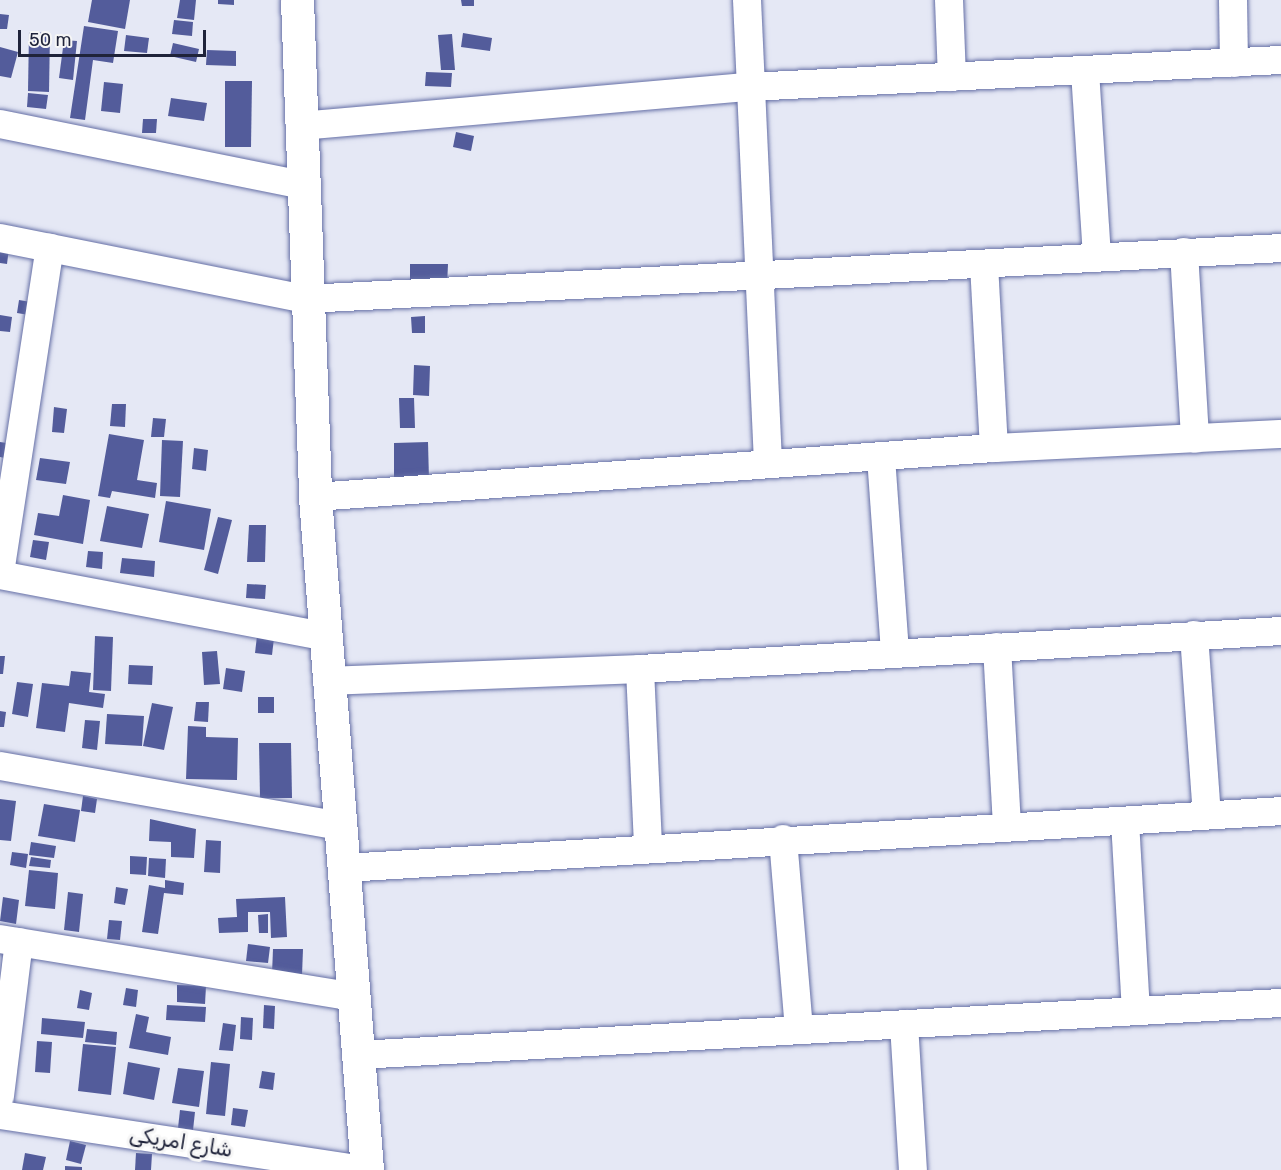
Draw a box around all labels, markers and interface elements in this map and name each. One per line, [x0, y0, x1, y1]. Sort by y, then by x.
scale bar [21, 18, 208, 56]
text: 50 m [29, 29, 72, 51]
street label: شارع امريكى [128, 1121, 234, 1163]

